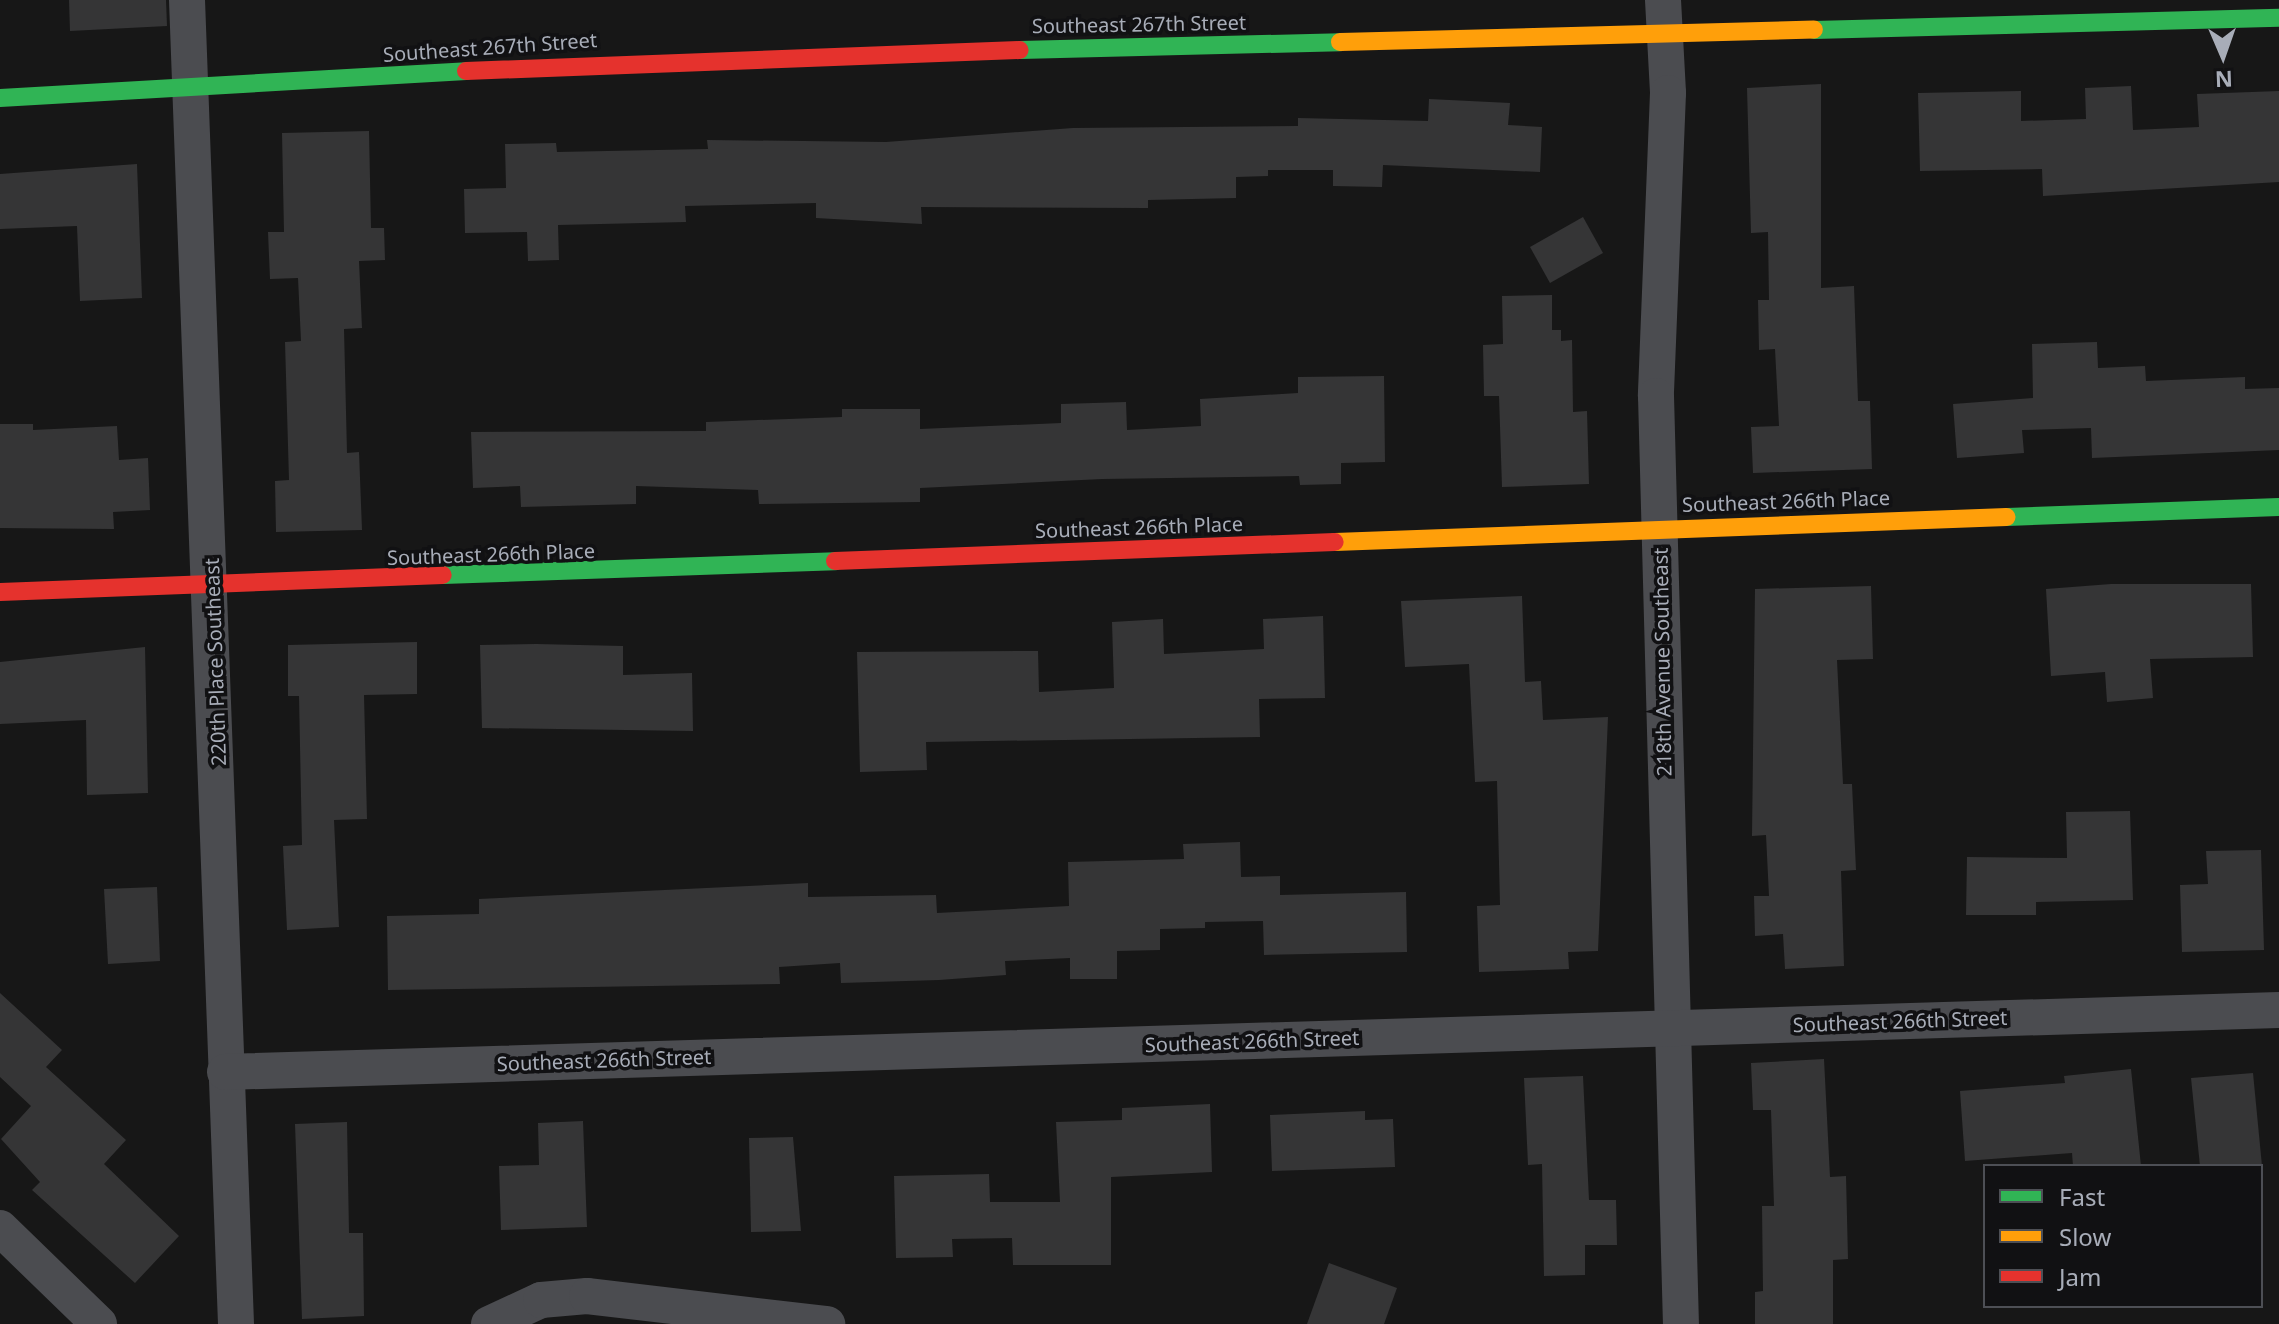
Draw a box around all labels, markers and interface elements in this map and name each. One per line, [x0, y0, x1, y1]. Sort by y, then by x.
street label: Southeast 267th Street [1032, 10, 1246, 38]
north arrow [2183, 16, 2263, 96]
street label: Southeast 267th Street [382, 28, 598, 66]
text: N [2214, 65, 2233, 95]
street label: Southeast 266th Place [1682, 485, 1890, 517]
street label: Southeast 266th Place [1035, 511, 1243, 543]
street label: Southeast 266th Place [387, 538, 595, 570]
street label: 218th Avenue Southeast [1648, 547, 1676, 777]
street label: 220th Place Southeast [199, 558, 231, 766]
street label: Southeast 266th Street [1792, 1005, 2008, 1037]
street label: Southeast 266th Street [1144, 1025, 1360, 1057]
street label: Southeast 266th Street [496, 1044, 712, 1076]
legend [1983, 1164, 2263, 1308]
text: Fast [2059, 1180, 2105, 1213]
text: Slow [2059, 1220, 2111, 1253]
text: Jam [2059, 1260, 2101, 1293]

